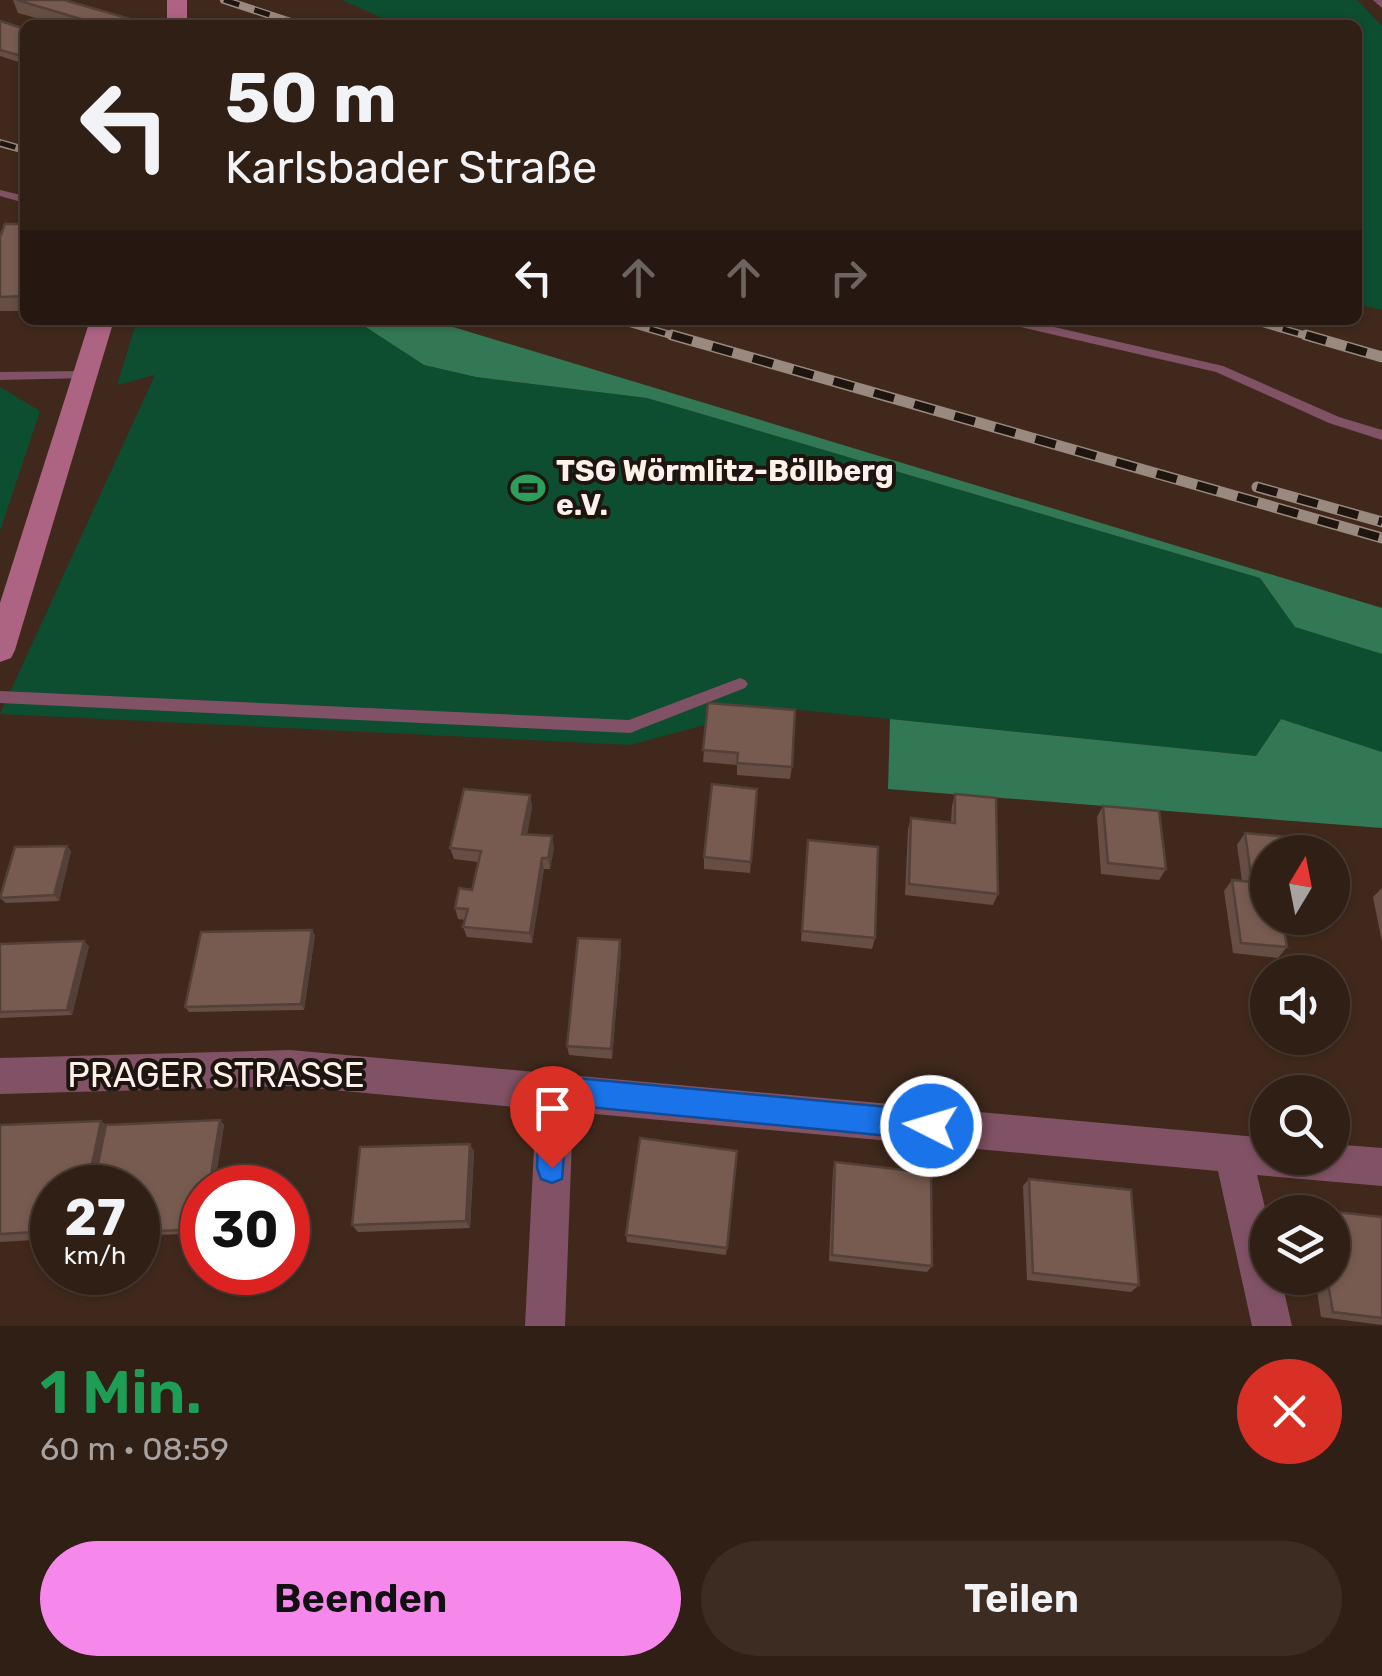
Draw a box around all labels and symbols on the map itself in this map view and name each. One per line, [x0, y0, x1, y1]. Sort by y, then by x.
place label: TSG Wörmlitz-Böllberg e.V. [556, 453, 894, 523]
sports icon: TSG Wörmlitz-Böllberg e.V. [509, 469, 547, 507]
north arrow [1250, 835, 1350, 935]
street label: PRAGER STRASSE [67, 1054, 365, 1096]
pin [510, 1066, 595, 1169]
position arrow [879, 1074, 983, 1178]
speed limit sign: 30 [180, 1165, 310, 1295]

